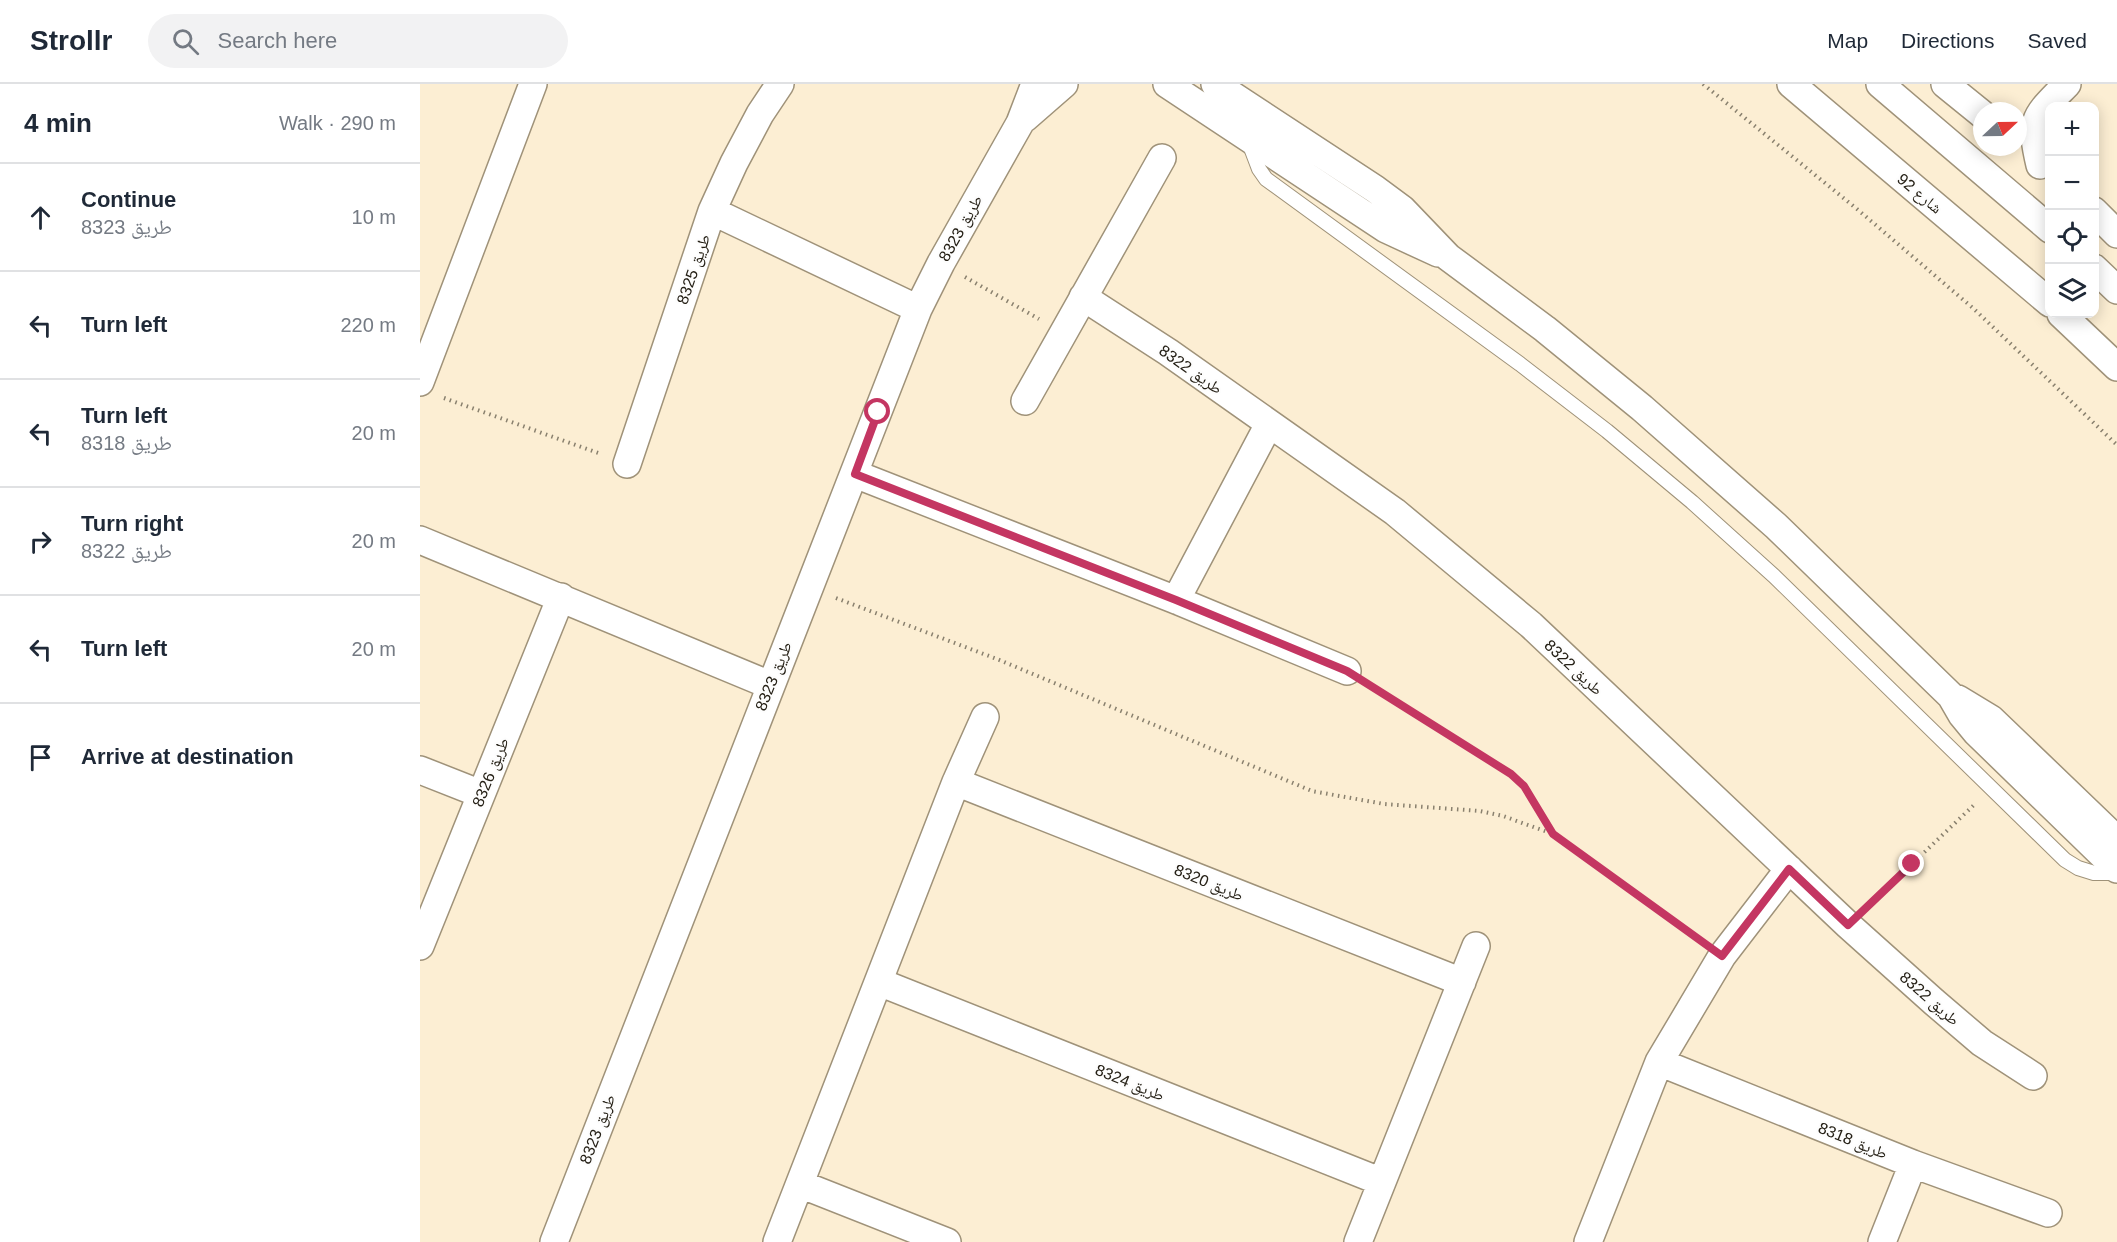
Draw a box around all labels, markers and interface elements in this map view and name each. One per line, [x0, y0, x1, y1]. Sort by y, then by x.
search box [148, 14, 568, 68]
text: Strollr [30, 25, 112, 56]
icon: search [169, 25, 202, 58]
text: Search here [217, 28, 337, 53]
text: Map [1827, 29, 1868, 52]
text: Directions [1901, 29, 1994, 52]
text: Saved [2027, 29, 2087, 52]
north arrow [1973, 102, 2027, 156]
map controls [2045, 102, 2099, 318]
button: + [2045, 102, 2099, 156]
text: 4 min [24, 108, 92, 138]
text: Walk · 290 m [279, 112, 396, 134]
button: − [2045, 156, 2099, 210]
street label: شارع 92 [1893, 170, 1945, 218]
text: Continue [81, 187, 176, 212]
street label: طريق 8323 [935, 192, 987, 265]
icon: ahead [24, 201, 57, 234]
text: 10 m [352, 206, 396, 228]
button: locate [2045, 210, 2099, 264]
text: طريق 8323 [81, 216, 172, 238]
street label: طريق 8325 [674, 232, 715, 307]
button: layers [2045, 264, 2099, 318]
icon: left [24, 309, 57, 342]
text: Turn left [81, 312, 167, 337]
text: 220 m [340, 314, 396, 336]
street label: طريق 8322 [1155, 342, 1225, 399]
route start [864, 398, 890, 424]
text: Turn left [81, 403, 167, 428]
icon: left [24, 417, 57, 450]
text: 20 m [352, 422, 396, 444]
text: طريق 8318 [81, 432, 172, 454]
text: Turn right [81, 511, 183, 536]
icon: right [24, 525, 57, 558]
text: 20 m [352, 530, 396, 552]
text: طريق 8322 [81, 540, 172, 562]
icon: left [24, 633, 57, 666]
text: Turn left [81, 636, 167, 661]
street label: طريق 8322 [1540, 636, 1606, 700]
text: 20 m [352, 638, 396, 660]
street label: طريق 8323 [752, 639, 797, 714]
street label: طريق 8326 [469, 735, 514, 810]
icon: arrive [24, 741, 57, 774]
text: Arrive at destination [81, 744, 294, 769]
route end [1898, 850, 1924, 876]
street label: طريق 8320 [1171, 861, 1246, 906]
street label: طريق 8322 [1895, 968, 1963, 1030]
street label: طريق 8324 [1092, 1061, 1167, 1106]
street label: طريق 8323 [576, 1092, 620, 1167]
street label: طريق 8318 [1815, 1119, 1890, 1164]

